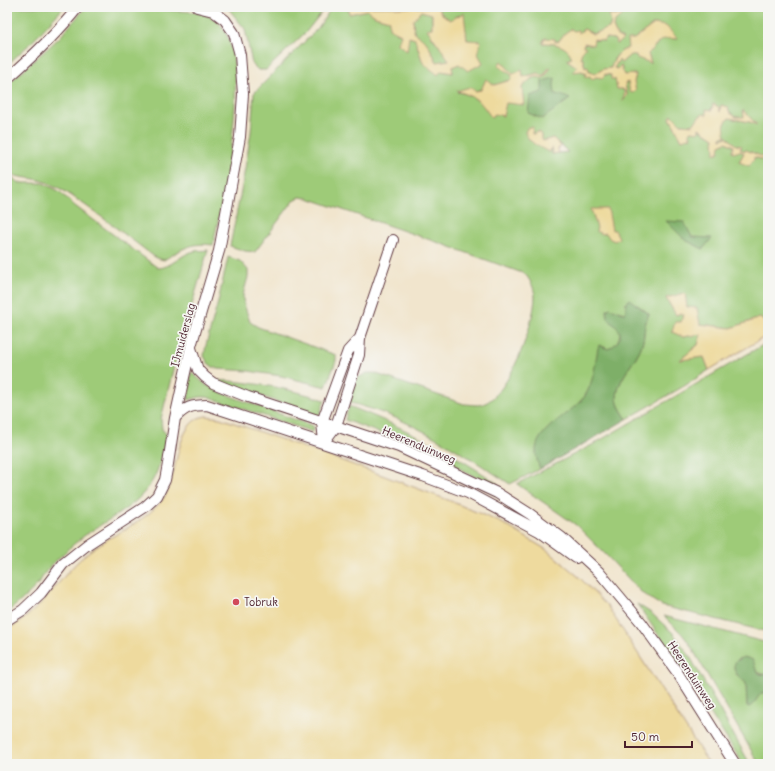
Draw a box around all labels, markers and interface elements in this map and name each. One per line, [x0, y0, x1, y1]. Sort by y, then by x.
street label: IJmuiderslag [168, 302, 198, 368]
street label: Heerenduinweg [380, 423, 458, 467]
place label: Tobruk [244, 595, 278, 609]
marker: Tobruk [231, 597, 241, 607]
street label: Heerenduinweg [665, 638, 719, 712]
scale bar [625, 723, 692, 749]
text: 50 m [631, 729, 660, 744]

